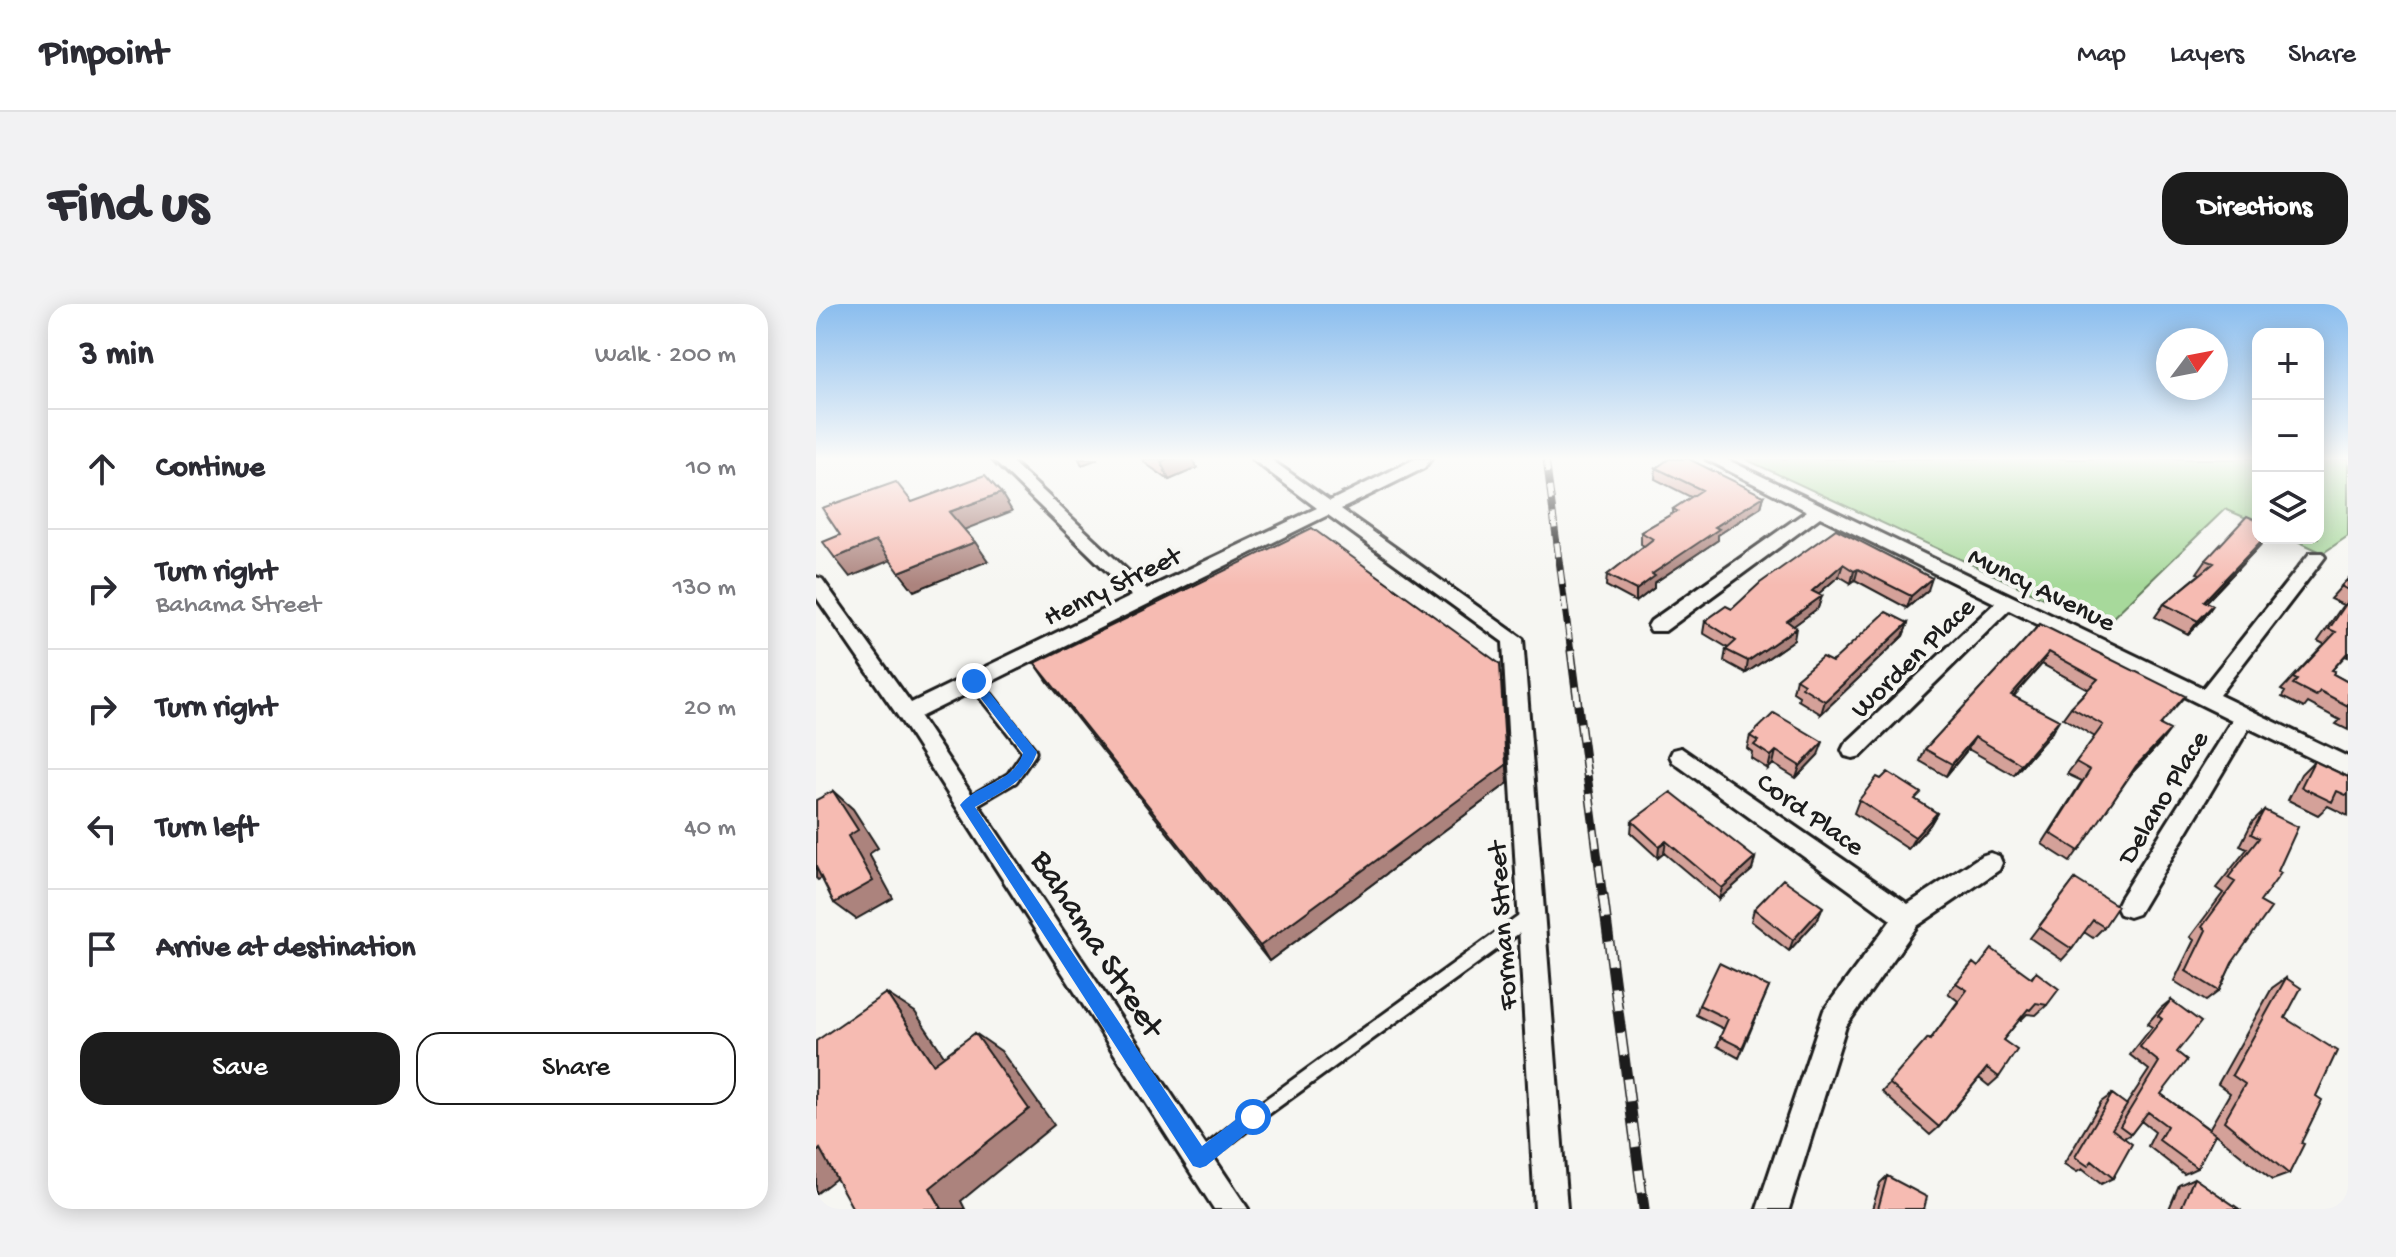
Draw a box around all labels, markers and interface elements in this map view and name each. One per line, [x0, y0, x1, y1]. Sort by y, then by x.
text: Pinpoint [40, 33, 168, 77]
text: Map [2077, 39, 2126, 72]
text: Layers [2170, 39, 2244, 72]
text: Share [2288, 39, 2356, 72]
button: Directions [2162, 172, 2348, 245]
text: Find us [48, 175, 208, 241]
north arrow [2156, 328, 2228, 400]
map controls [2252, 328, 2324, 544]
button: + [2252, 328, 2324, 400]
text: 3 min [80, 336, 153, 376]
text: Walk · 200 m [595, 341, 736, 372]
button: − [2252, 400, 2324, 472]
icon: ahead [80, 447, 124, 491]
text: Continue [156, 452, 265, 487]
text: 10 m [686, 454, 736, 485]
button: layers [2252, 472, 2324, 544]
street label: Henry Street [1039, 539, 1189, 635]
street label: Muncy Avenue [1962, 541, 2121, 641]
text: Turn right [156, 556, 276, 591]
icon: right [80, 567, 124, 611]
text: 130 m [673, 574, 736, 605]
text: Bahama Street [156, 591, 321, 622]
street label: Worden Place [1845, 591, 1984, 727]
route end [956, 663, 992, 699]
icon: right [80, 687, 124, 731]
text: Turn right [156, 692, 276, 727]
text: 20 m [684, 694, 736, 725]
street label: Delano Place [2111, 725, 2218, 873]
street label: Cord Place [1749, 767, 1870, 865]
icon: left [80, 807, 124, 851]
text: Turn left [156, 812, 257, 847]
text: 40 m [684, 814, 736, 845]
street label: Forman Street [1482, 838, 1527, 1012]
street label: Bahama Street [1019, 843, 1172, 1049]
icon: arrive [80, 927, 124, 971]
text: Arrive at destination [156, 932, 416, 967]
button: Save [80, 1032, 400, 1105]
button: Share [416, 1032, 736, 1105]
route start [1235, 1099, 1271, 1135]

